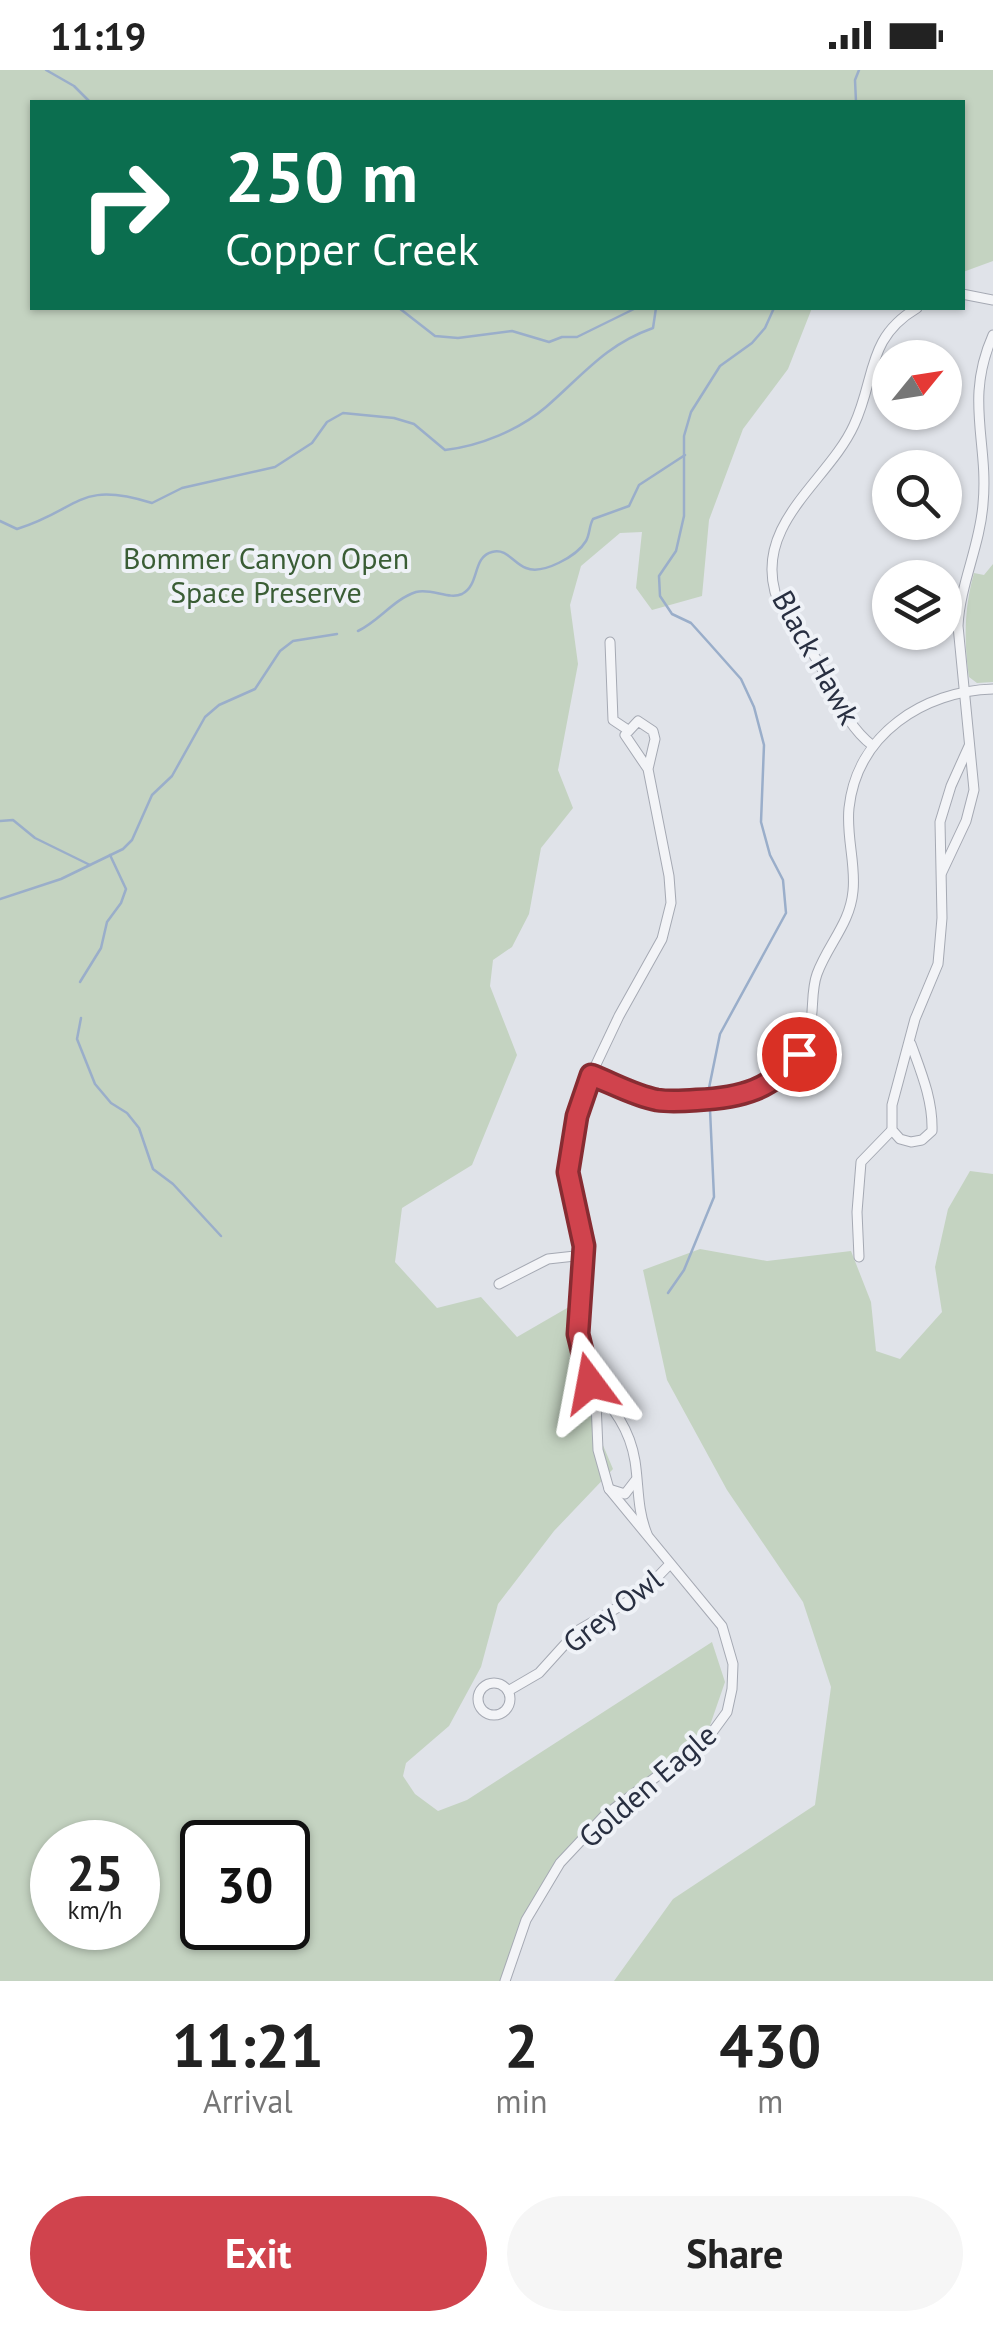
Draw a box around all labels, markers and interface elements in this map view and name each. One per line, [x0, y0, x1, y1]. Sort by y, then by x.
text: 11:19 [50, 11, 146, 60]
text: 250 m [225, 131, 418, 221]
icon: right [60, 140, 190, 270]
text: Copper Creek [225, 219, 479, 277]
north arrow [872, 340, 962, 430]
map controls [872, 340, 962, 650]
button: search [872, 450, 962, 540]
park label: Bommer Canyon Open Space Preserve [123, 538, 409, 611]
button: layers [872, 560, 962, 650]
street label: Black Hawk [764, 583, 870, 732]
pin [757, 1012, 842, 1097]
icon: arrive [772, 1027, 827, 1082]
position arrow [538, 1331, 642, 1435]
street label: Grey Owl [555, 1559, 670, 1661]
street label: Golden Eagle [570, 1714, 724, 1856]
speed limit sign: 30 [180, 1820, 310, 1950]
text: 25 [67, 1840, 123, 1905]
text: km/h [68, 1894, 122, 1926]
text: 11:21 [172, 2006, 324, 2084]
text: 2 [505, 2006, 539, 2084]
text: 430 [719, 2006, 821, 2084]
text: Arrival [203, 2080, 293, 2122]
text: min [496, 2080, 548, 2122]
text: m [757, 2080, 783, 2122]
button: Exit [30, 2196, 487, 2311]
button: Share [507, 2196, 963, 2311]

